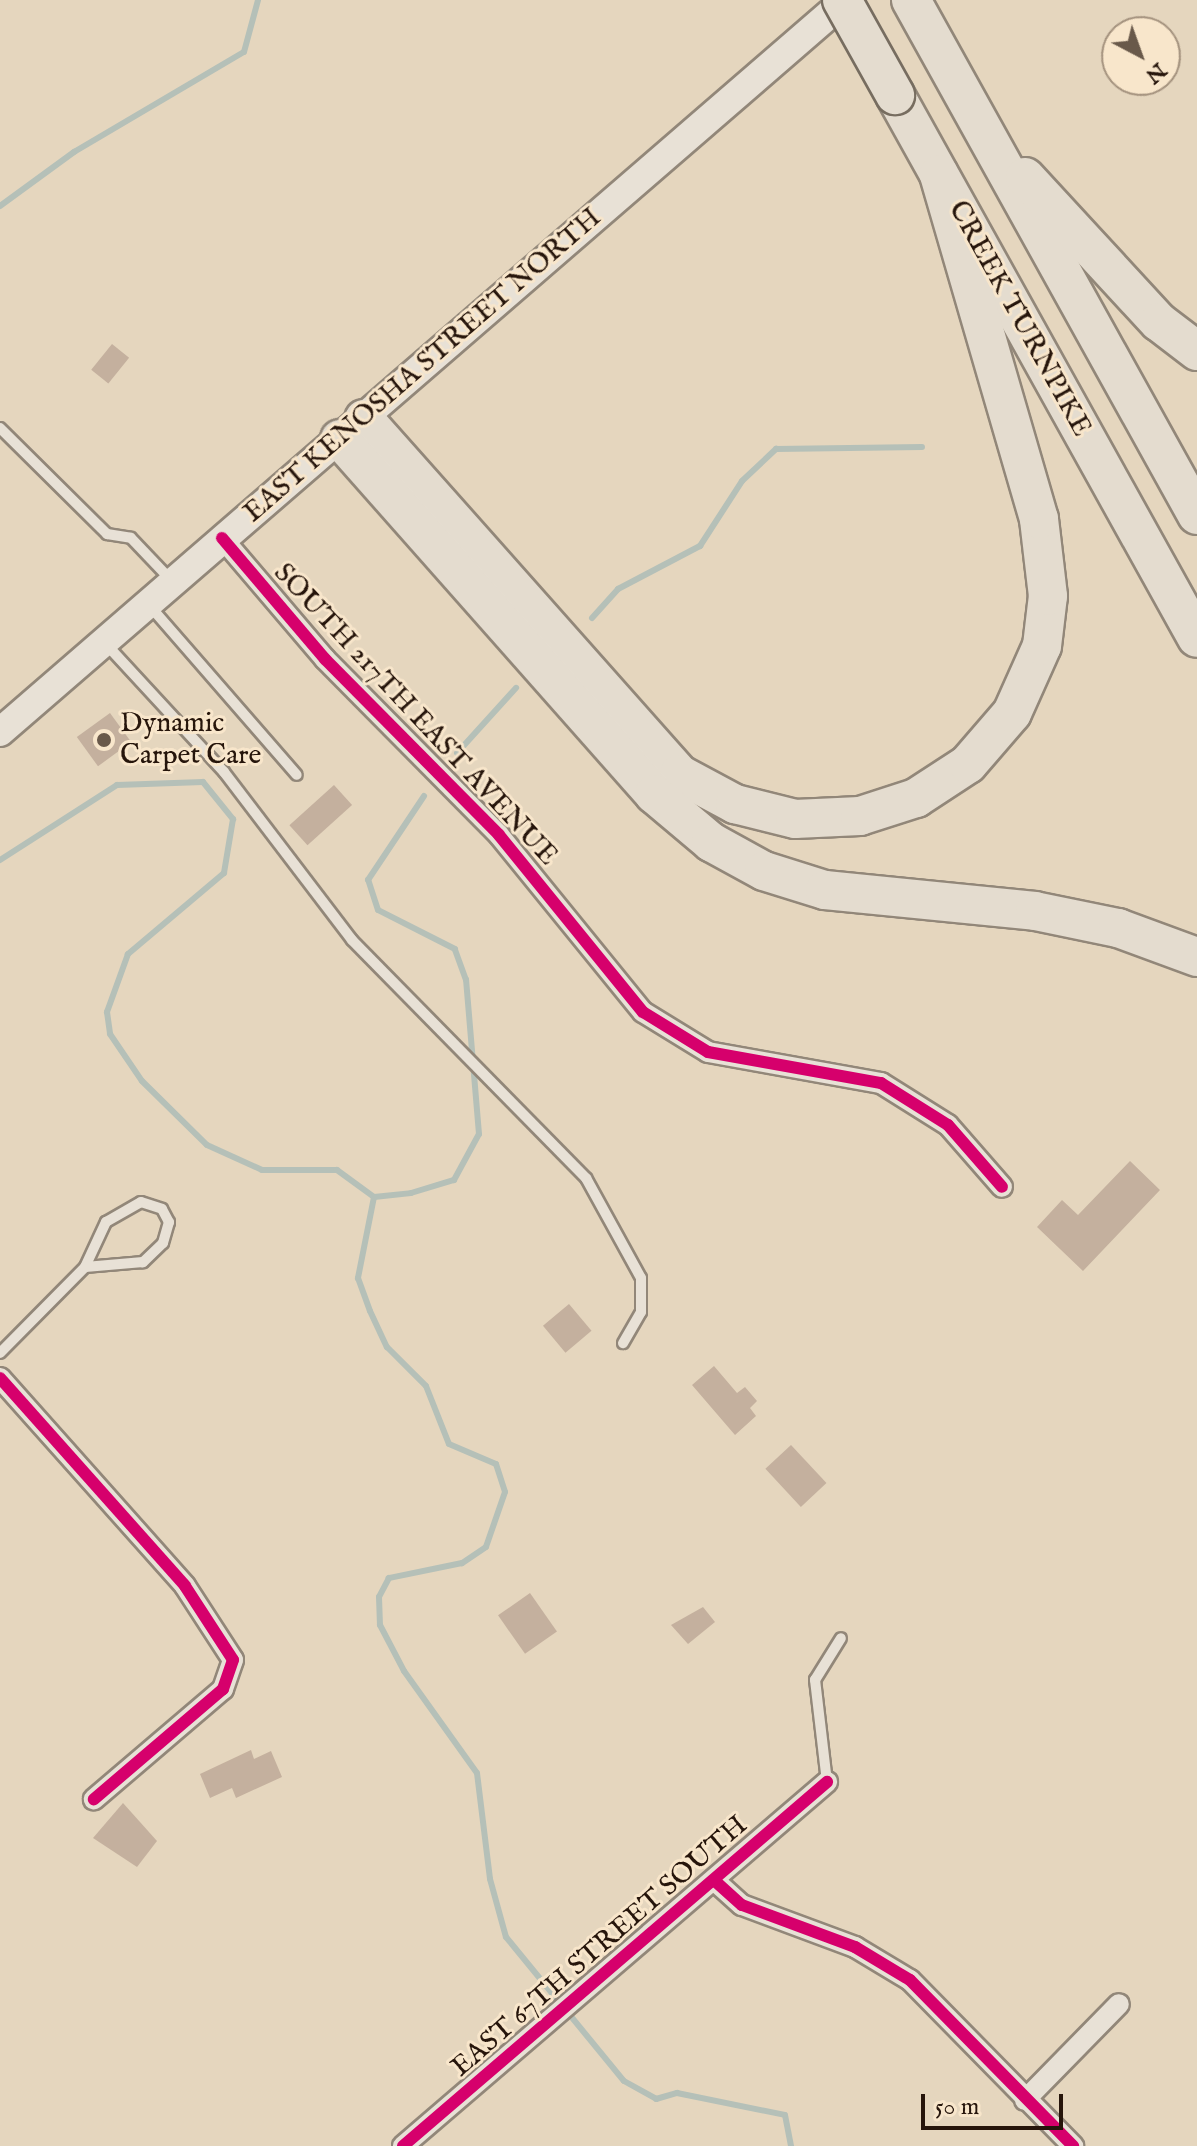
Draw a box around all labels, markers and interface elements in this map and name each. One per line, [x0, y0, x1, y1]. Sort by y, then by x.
north arrow [1101, 16, 1181, 96]
text: N [1139, 56, 1172, 89]
street label: CREEK TURNPIKE [940, 195, 1098, 443]
street label: EAST KENOSHA STREET NORTH [237, 202, 609, 530]
street label: SOUTH 217TH EAST AVENUE [266, 557, 564, 873]
place label: Dynamic Carpet Care [120, 707, 261, 773]
marker: Dynamic Carpet Care [95, 731, 113, 749]
street label: EAST 67TH STREET SOUTH [445, 1809, 755, 2085]
scale bar [925, 2078, 1067, 2128]
text: 50 m [935, 2092, 979, 2123]

